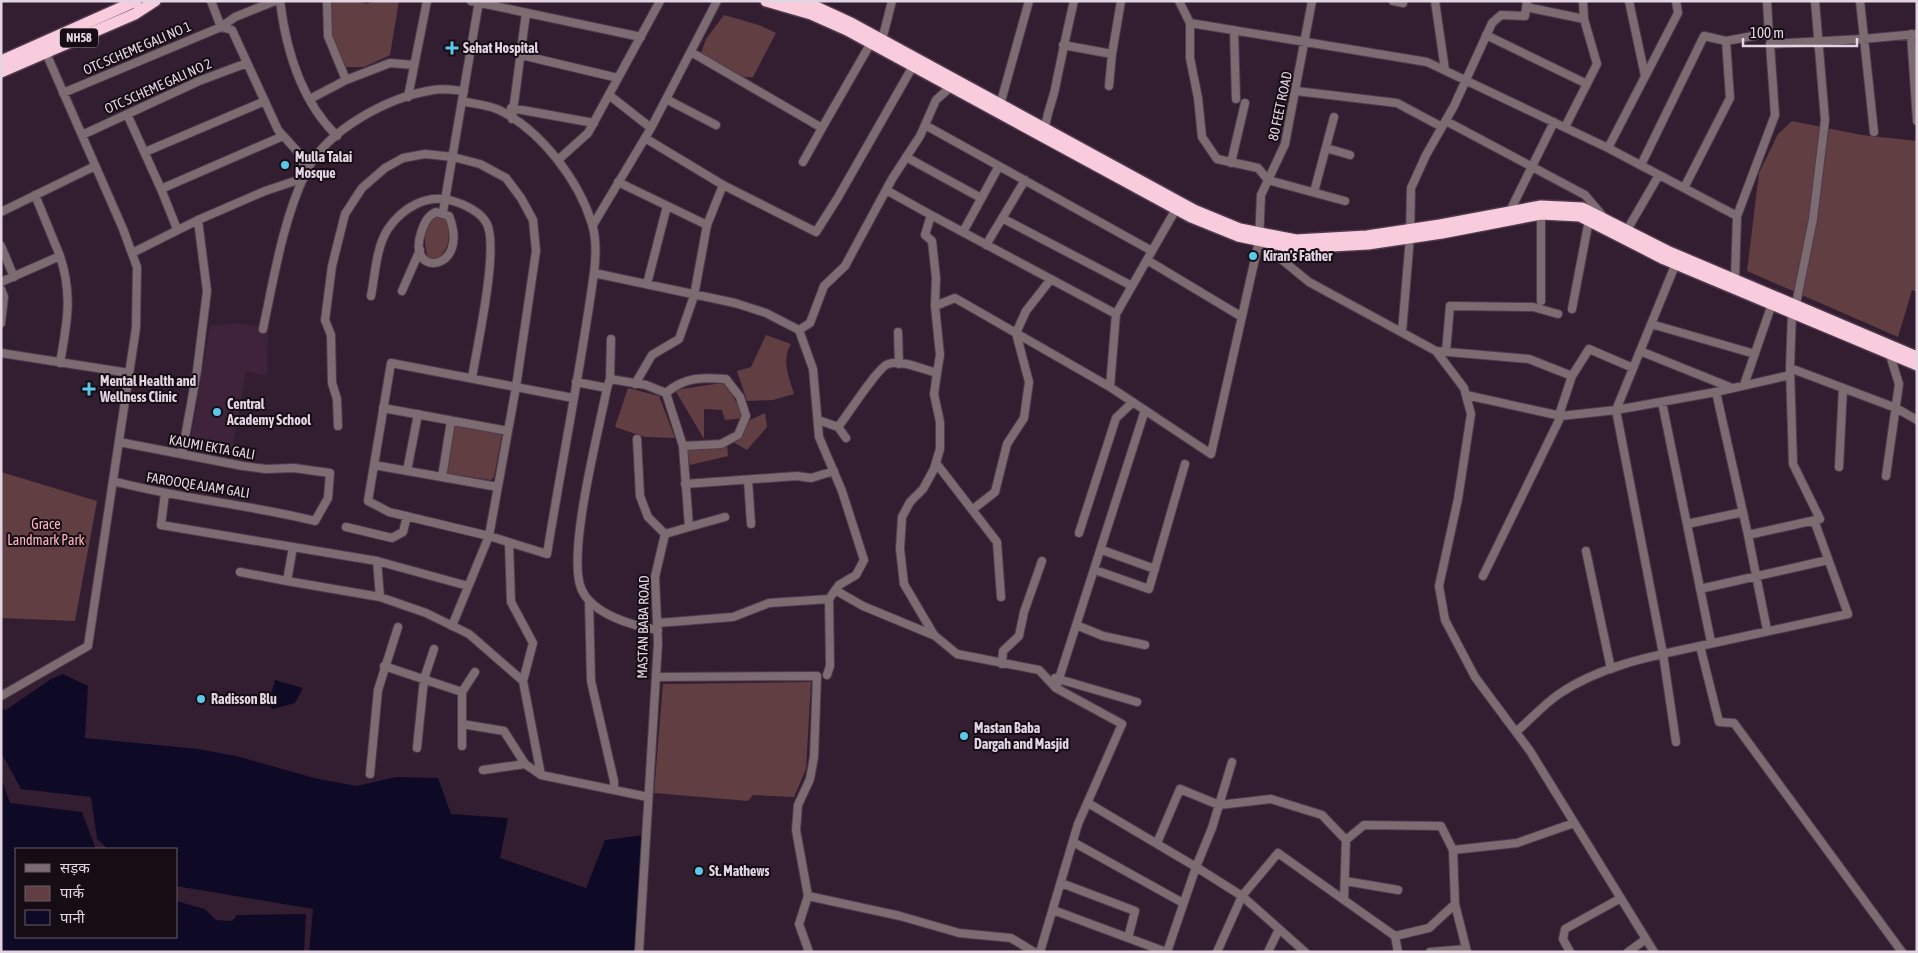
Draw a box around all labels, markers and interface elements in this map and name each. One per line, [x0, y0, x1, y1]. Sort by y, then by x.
scale bar [1743, 15, 1857, 47]
street label: OTC SCHEME GALI NO 1 [81, 18, 193, 78]
text: 100 m [1750, 24, 1784, 41]
road number: NH58 [60, 28, 98, 48]
place label: Sehat Hospital [463, 40, 539, 56]
marker: Sehat Hospital [445, 41, 459, 55]
street label: OTC SCHEME GALI NO 2 [102, 55, 214, 117]
street label: 80 FEET ROAD [1265, 70, 1295, 142]
place label: Mulla Talai Mosque [295, 149, 352, 181]
marker: Mulla Talai Mosque [279, 159, 291, 171]
place label: Kiran's Father [1263, 248, 1333, 264]
marker: Kiran's Father [1247, 250, 1259, 262]
place label: Mental Health and Wellness Clinic [99, 373, 196, 405]
marker: Mental Health and Wellness Clinic [82, 382, 96, 396]
place label: Central Academy School [226, 396, 311, 428]
marker: Central Academy School [211, 406, 223, 418]
street label: KAUMI EKTA GALI [168, 432, 256, 462]
street label: FAROOQE AJAM GALI [145, 469, 251, 501]
park label: Grace Landmark Park [7, 516, 85, 548]
street label: MASTAN BABA ROAD [634, 575, 652, 679]
place label: Radisson Blu [211, 691, 277, 707]
marker: Radisson Blu [195, 693, 207, 705]
place label: Mastan Baba Dargah and Masjid [974, 720, 1069, 752]
marker: Mastan Baba Dargah and Masjid [958, 730, 970, 742]
legend [15, 848, 178, 938]
text: सड़क [60, 859, 90, 876]
place label: St. Mathews [709, 863, 770, 879]
marker: St. Mathews [693, 865, 705, 877]
text: पार्क [60, 884, 84, 901]
text: पानी [60, 909, 86, 926]

